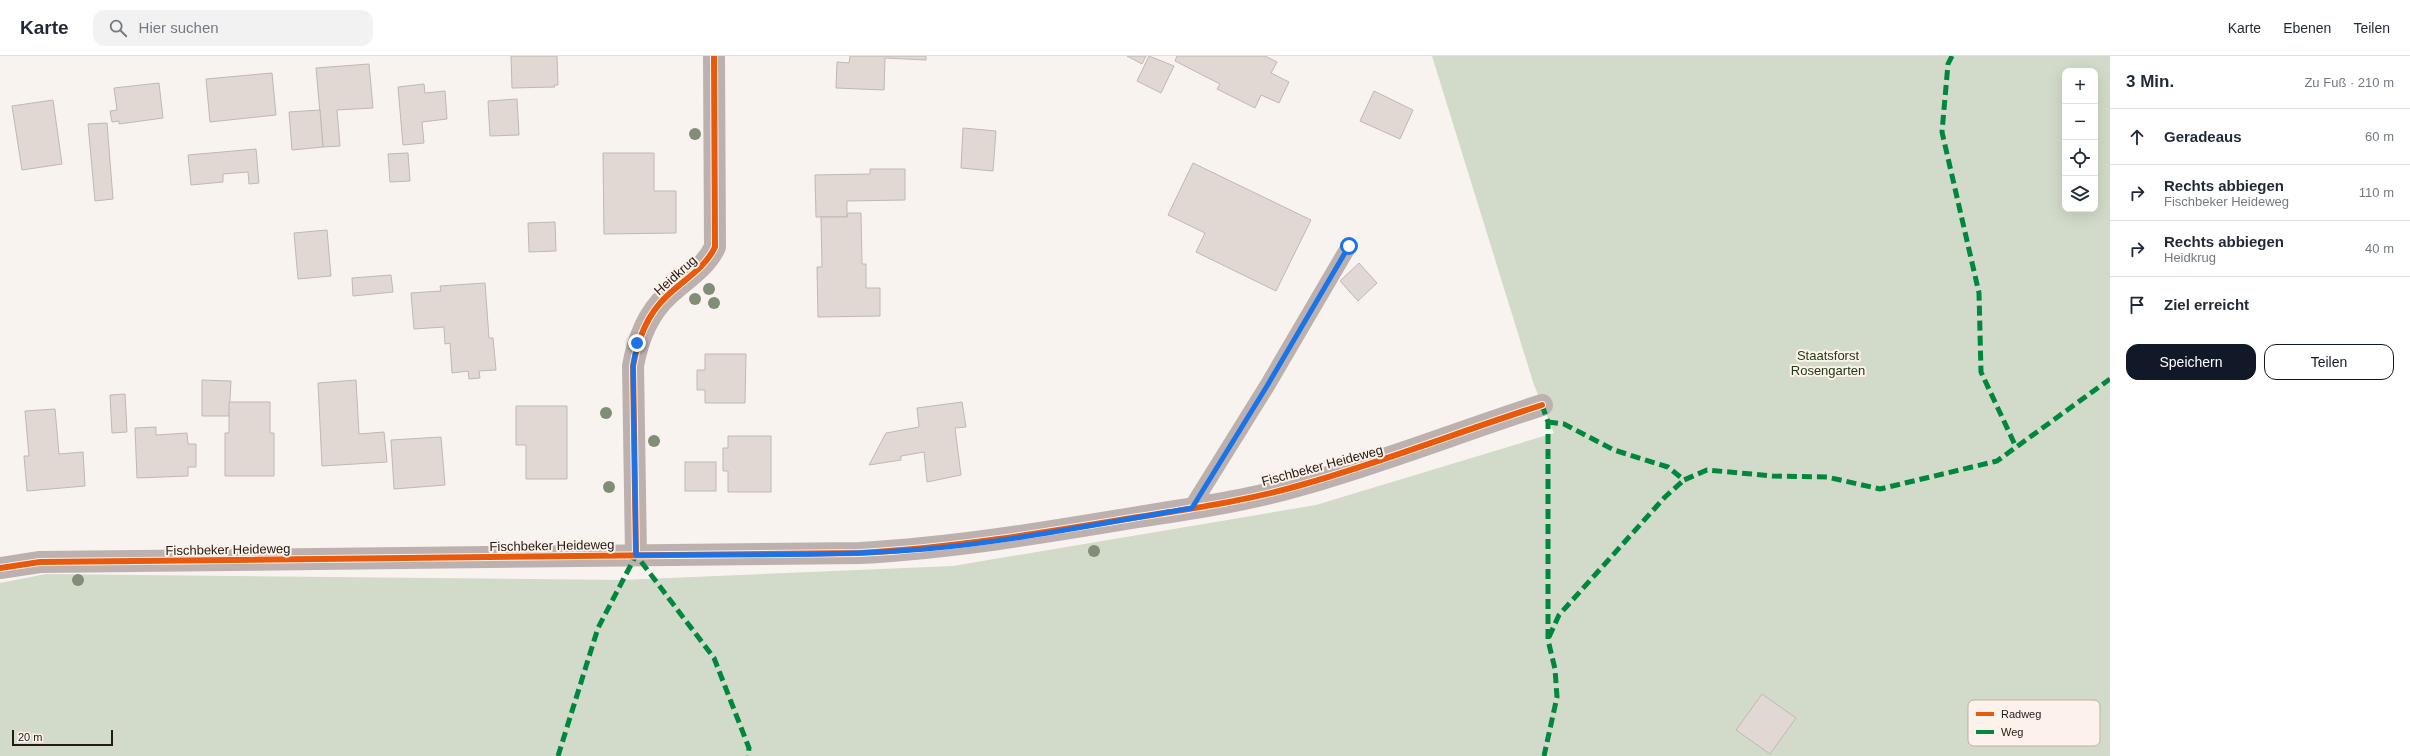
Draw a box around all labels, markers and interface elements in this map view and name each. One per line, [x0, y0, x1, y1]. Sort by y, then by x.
search box [93, 10, 373, 46]
text: Karte [20, 17, 69, 38]
icon: search [107, 17, 129, 39]
text: Hier suchen [139, 19, 219, 36]
text: Karte [2228, 20, 2261, 36]
text: Ebenen [2283, 20, 2331, 36]
text: Teilen [2353, 20, 2390, 36]
map controls [2062, 68, 2098, 212]
button: + [2062, 68, 2098, 104]
text: 3 Min. [2126, 72, 2174, 91]
text: Zu Fuß · 210 m [2304, 75, 2394, 90]
button: − [2062, 104, 2098, 140]
icon: ahead [2126, 126, 2148, 148]
text: Geradeaus [2164, 128, 2242, 145]
text: 60 m [2365, 129, 2394, 144]
button: locate [2062, 140, 2098, 176]
button: layers [2062, 176, 2098, 212]
text: Rechts abbiegen [2164, 177, 2284, 194]
icon: right [2126, 182, 2148, 204]
text: 110 m [2359, 185, 2394, 200]
text: Fischbeker Heideweg [2164, 194, 2289, 209]
text: Rechts abbiegen [2164, 233, 2284, 250]
route start [1340, 237, 1358, 255]
icon: right [2126, 238, 2148, 260]
text: 40 m [2365, 241, 2394, 256]
text: Heidkrug [2164, 250, 2216, 265]
street label: Heidkrug [651, 252, 700, 298]
icon: arrive [2126, 294, 2148, 316]
text: Ziel erreicht [2164, 296, 2249, 313]
route end [628, 334, 646, 352]
button: Speichern [2126, 344, 2256, 380]
button: Teilen [2264, 344, 2394, 380]
park label: Staatsforst Rosengarten [1791, 348, 1865, 378]
street label: Fischbeker Heideweg [1260, 442, 1384, 489]
street label: Fischbeker Heideweg [489, 537, 615, 554]
street label: Fischbeker Heideweg [165, 541, 291, 558]
legend [1968, 700, 2100, 746]
text: Radweg [2001, 708, 2041, 720]
text: Weg [2001, 726, 2023, 738]
scale bar [12, 728, 113, 747]
text: 20 m [18, 731, 42, 743]

